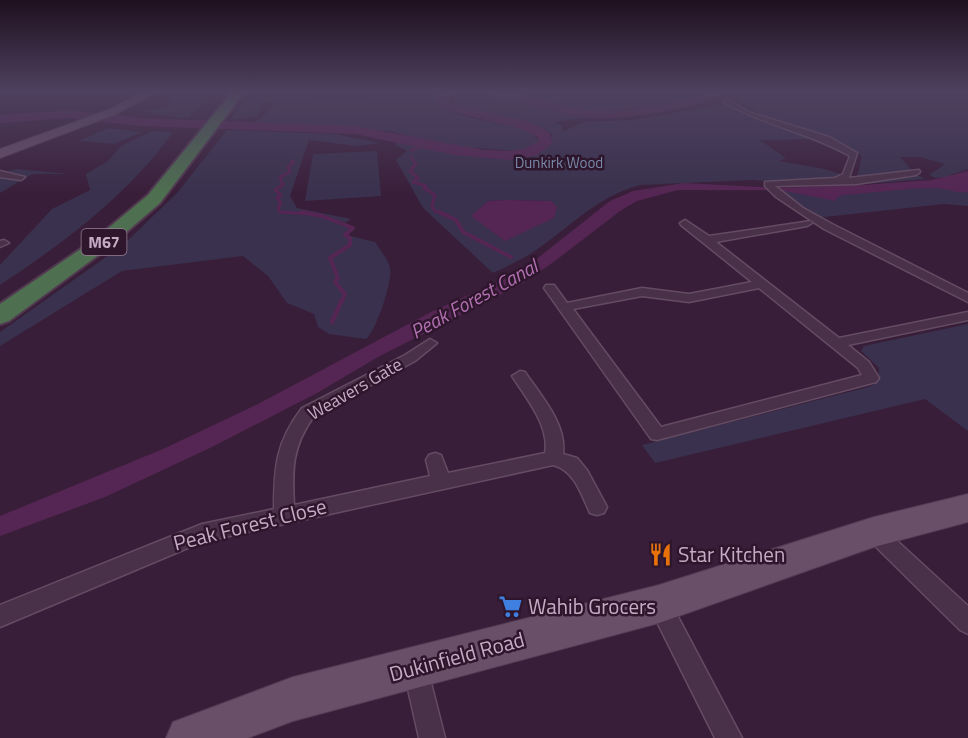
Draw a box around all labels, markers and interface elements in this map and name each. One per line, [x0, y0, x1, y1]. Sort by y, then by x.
park label: Dunkirk Wood [515, 151, 603, 174]
road number: M67 [82, 229, 126, 255]
water label: Peak Forest Canal [404, 249, 546, 346]
street label: Weavers Gate [302, 351, 407, 427]
street label: Peak Forest Close [170, 490, 330, 559]
place label: Star Kitchen [678, 538, 785, 570]
restaurant icon: Star Kitchen [647, 542, 673, 568]
place label: Wahib Grocers [528, 590, 656, 622]
supermarket icon: Wahib Grocers [497, 594, 523, 620]
street label: Dukinfield Road [386, 623, 528, 689]

